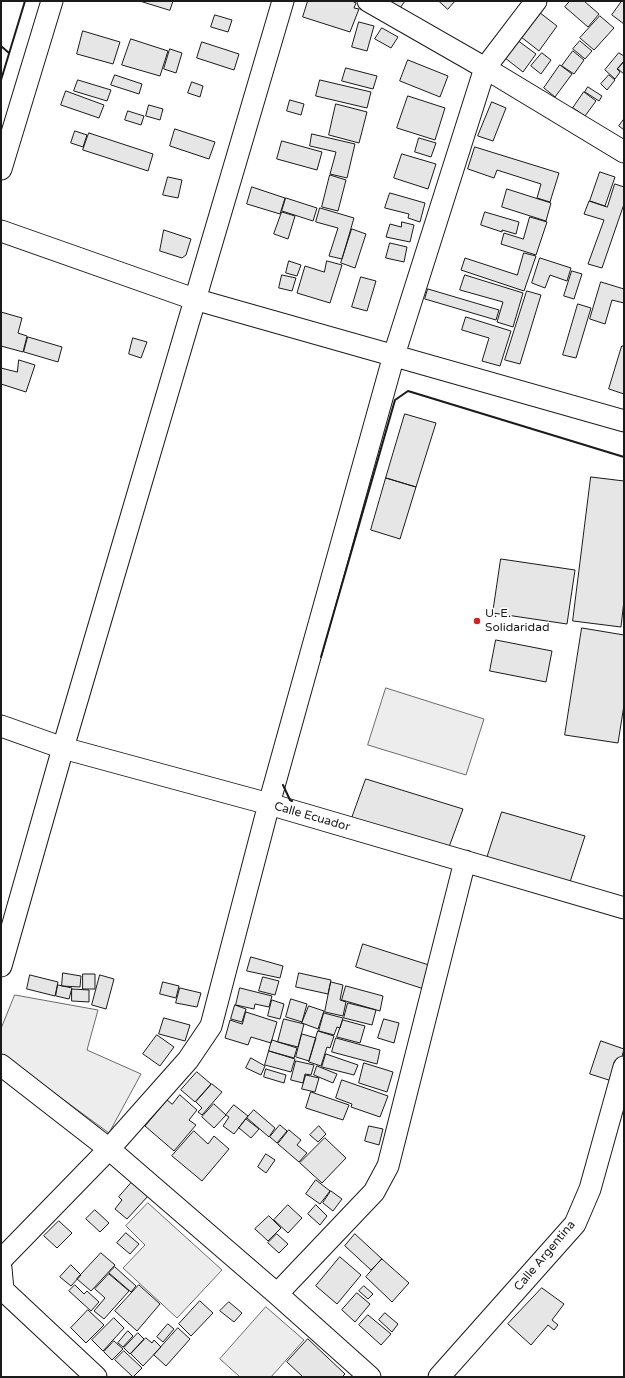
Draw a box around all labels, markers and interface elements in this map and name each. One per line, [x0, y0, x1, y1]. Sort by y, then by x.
place label: U. E. Solidaridad [485, 607, 549, 635]
marker: U. E. Solidaridad [472, 616, 482, 626]
street label: Calle Ecuador [272, 799, 352, 835]
street label: Calle Argentina [511, 1218, 579, 1294]

